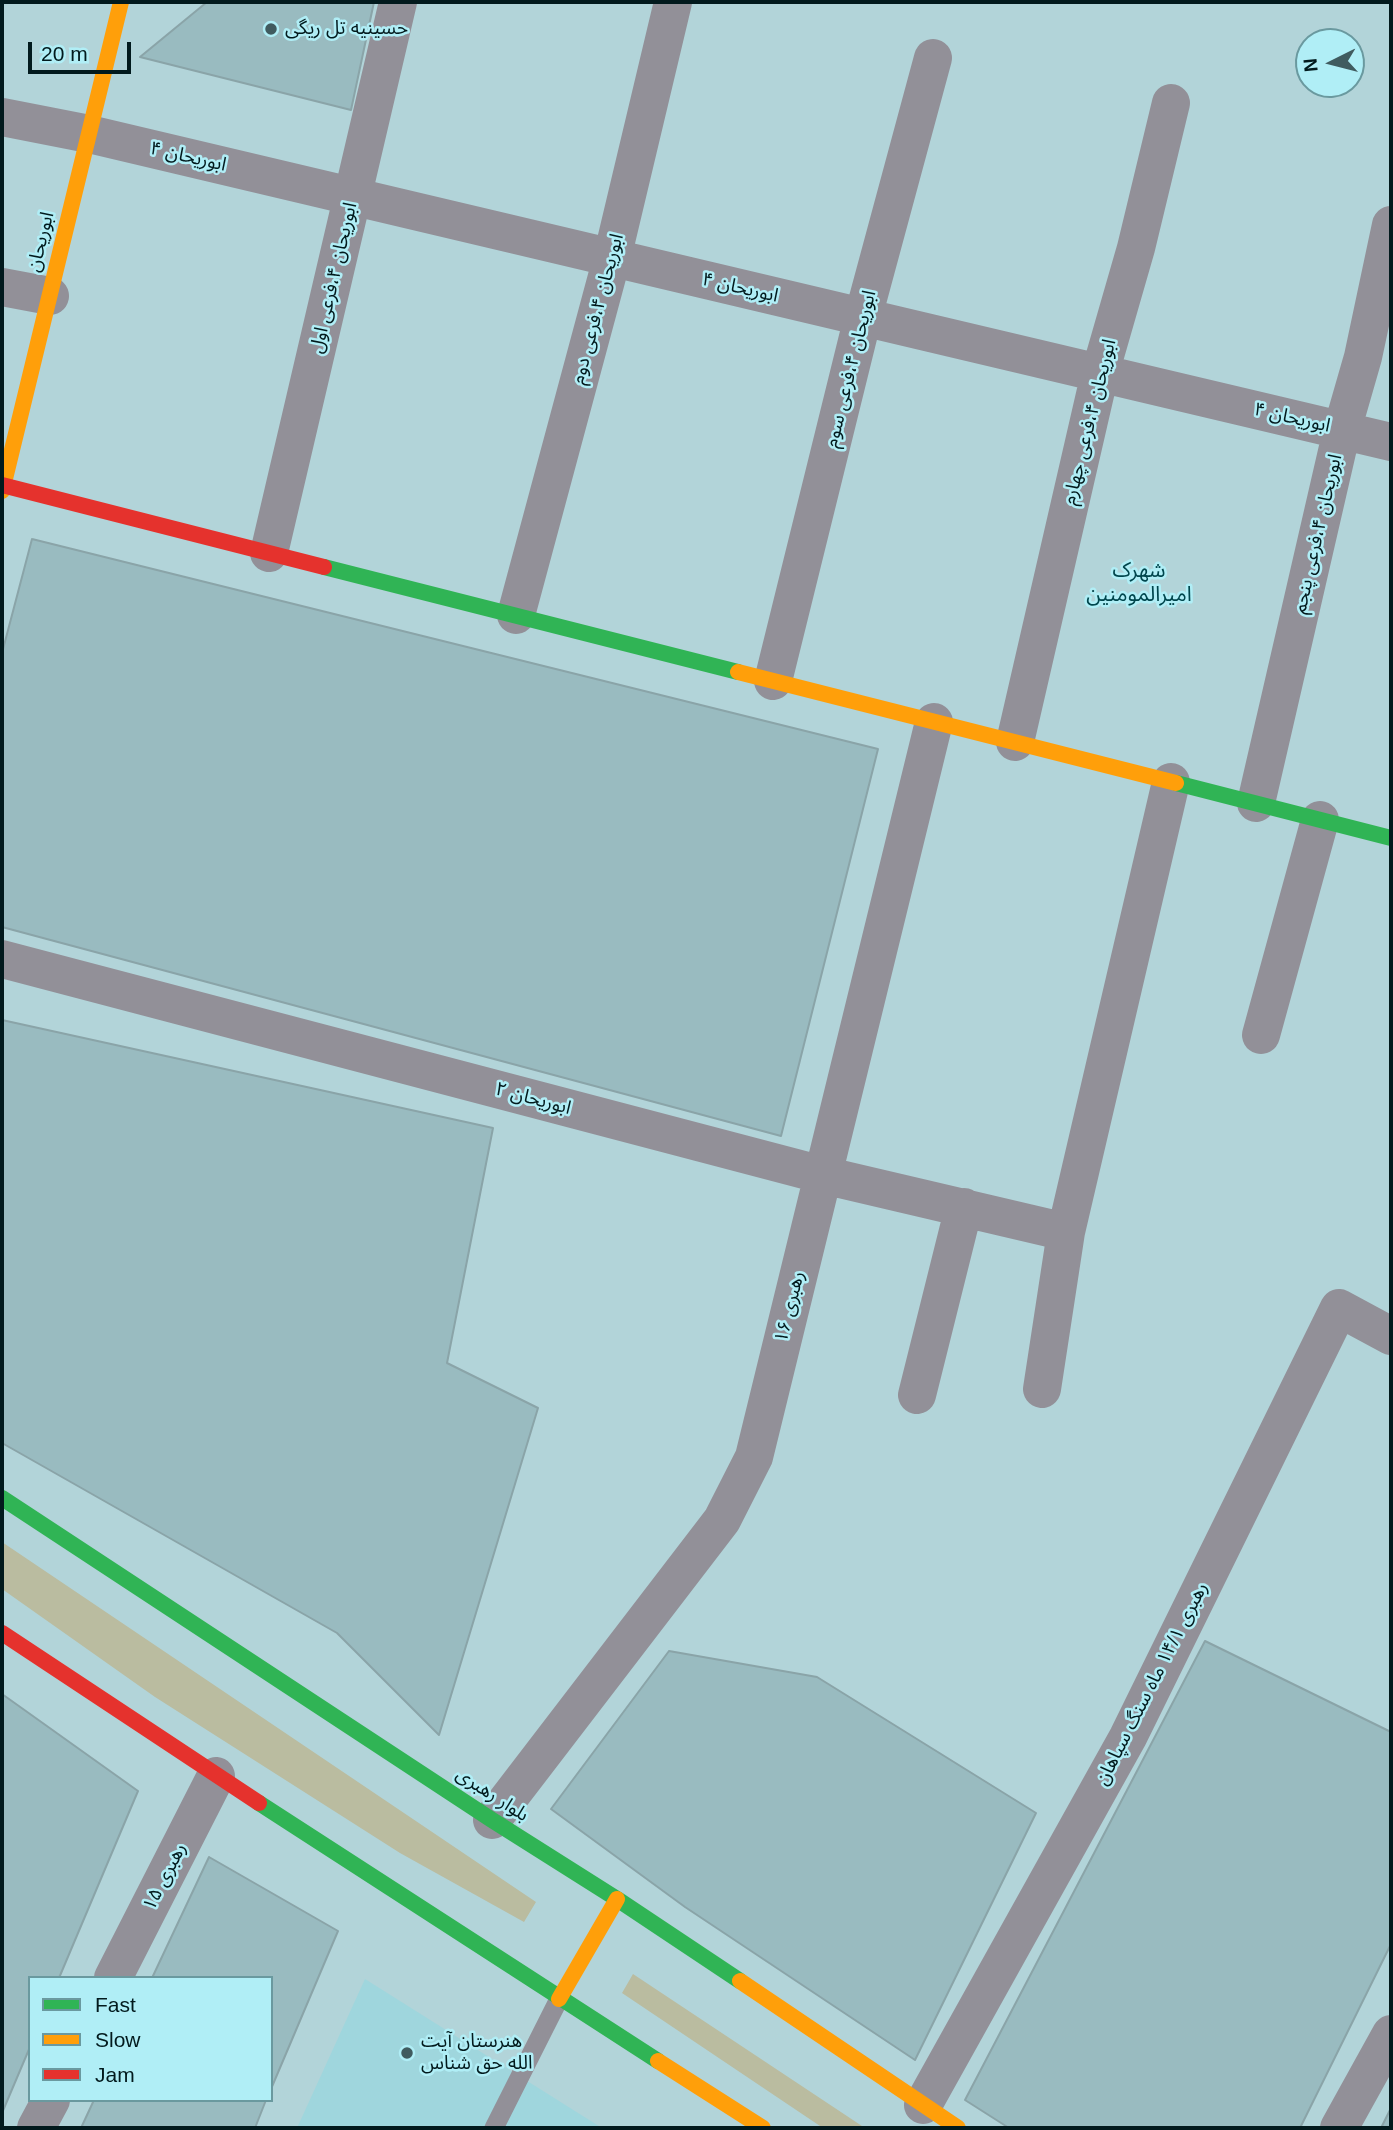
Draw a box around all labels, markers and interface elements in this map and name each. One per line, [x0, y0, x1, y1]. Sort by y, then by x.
place label: حسینیه تل ریگی [285, 18, 408, 40]
marker: حسینیه تل ریگی [263, 21, 279, 37]
scale bar [32, 28, 135, 72]
north arrow [1295, 28, 1365, 98]
text: 20 m [41, 42, 88, 65]
text: N [1299, 57, 1322, 73]
street label: ابوریحان ۴ [148, 137, 228, 177]
street label: ابوریحان ۴،فرعی اول [306, 200, 362, 356]
street label: ابوریحان [23, 209, 59, 275]
street label: ابوریحان ۴،فرعی دوم [567, 231, 629, 387]
street label: ابوریحان ۴ [700, 268, 780, 308]
street label: ابوریحان ۴،فرعی سوم [820, 288, 882, 450]
street label: ابوریحان ۴،فرعی چهارم [1058, 337, 1122, 507]
street label: ابوریحان ۴ [1252, 398, 1332, 438]
street label: ابوریحان ۴،فرعی پنجم [1289, 452, 1347, 616]
district label: شهرک امیرالمومنین [1086, 558, 1192, 608]
street label: ابوریحان ۲ [493, 1078, 573, 1120]
street label: رهبری ۱۶ [770, 1269, 810, 1345]
street label: رهبری ۱۴/۱ ماه سنگ سپاهان [1091, 1579, 1213, 1789]
street label: بلوار رهبری [451, 1763, 533, 1827]
street label: رهبری ۱۵ [138, 1839, 192, 1915]
legend [28, 1976, 273, 2102]
text: Fast [95, 1993, 136, 2016]
text: Slow [95, 2028, 141, 2051]
place label: هنرستان آیت الله حق شناس [421, 2031, 532, 2075]
marker: هنرستان آیت الله حق شناس [399, 2045, 415, 2061]
text: Jam [95, 2063, 135, 2086]

